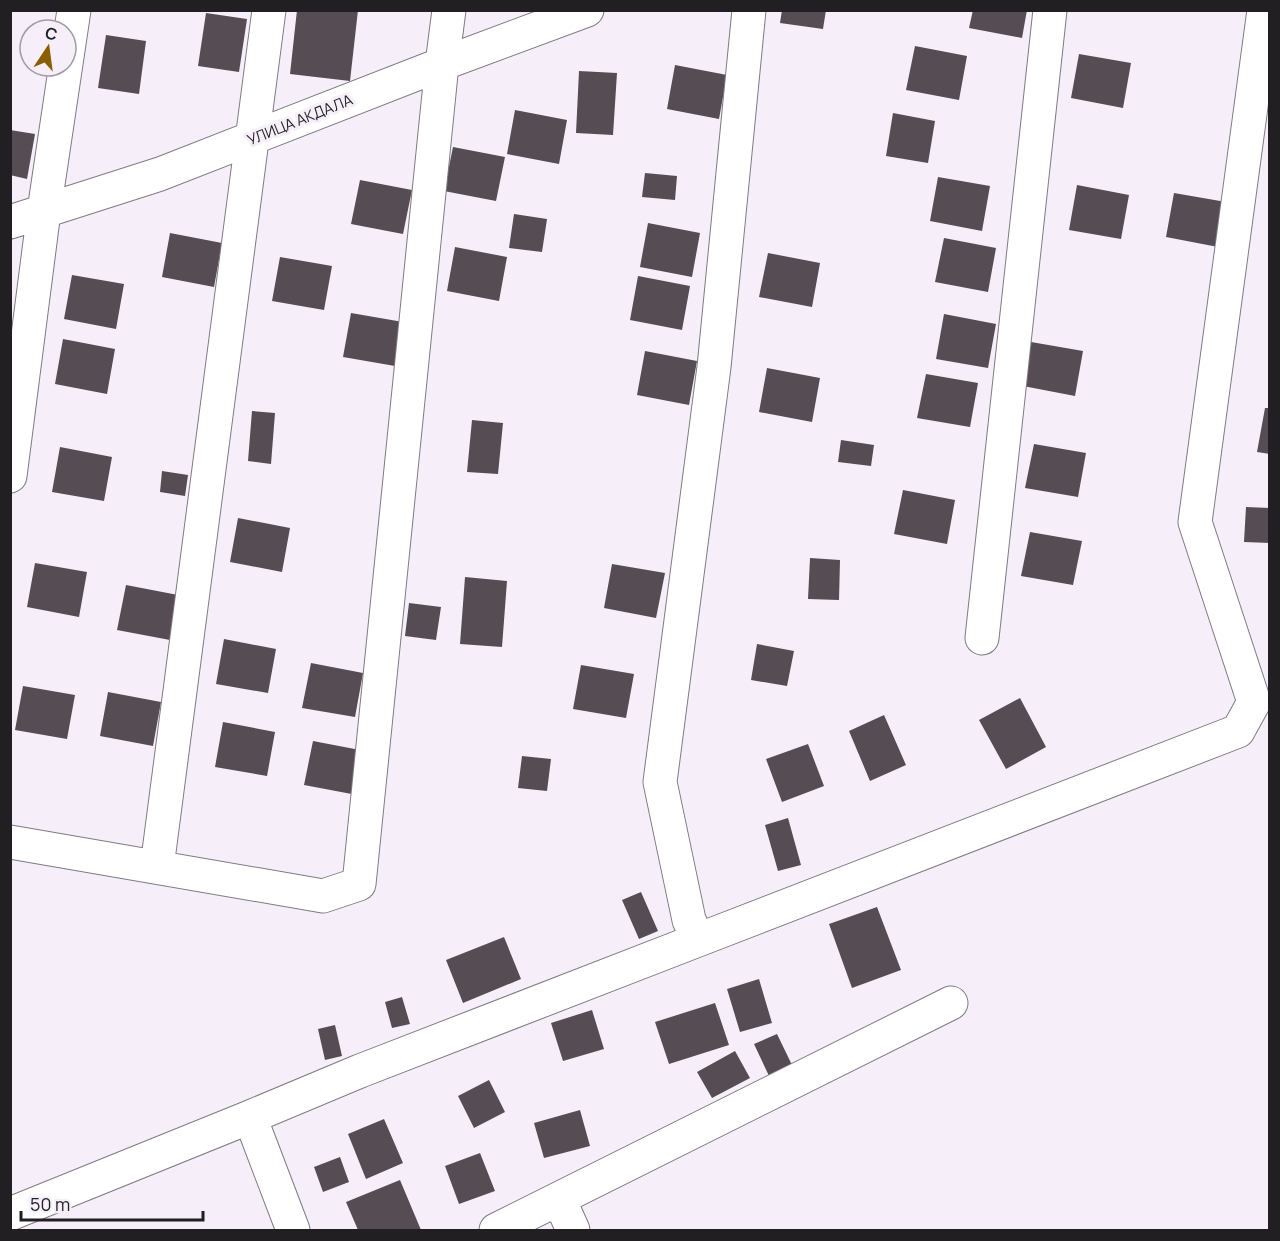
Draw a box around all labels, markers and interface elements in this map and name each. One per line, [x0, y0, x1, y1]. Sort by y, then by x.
north arrow [18, 18, 78, 78]
text: С [43, 21, 60, 45]
street label: УЛИЦА АКДАЛА [244, 89, 356, 150]
scale bar [21, 1184, 202, 1222]
text: 50 m [30, 1192, 70, 1216]

